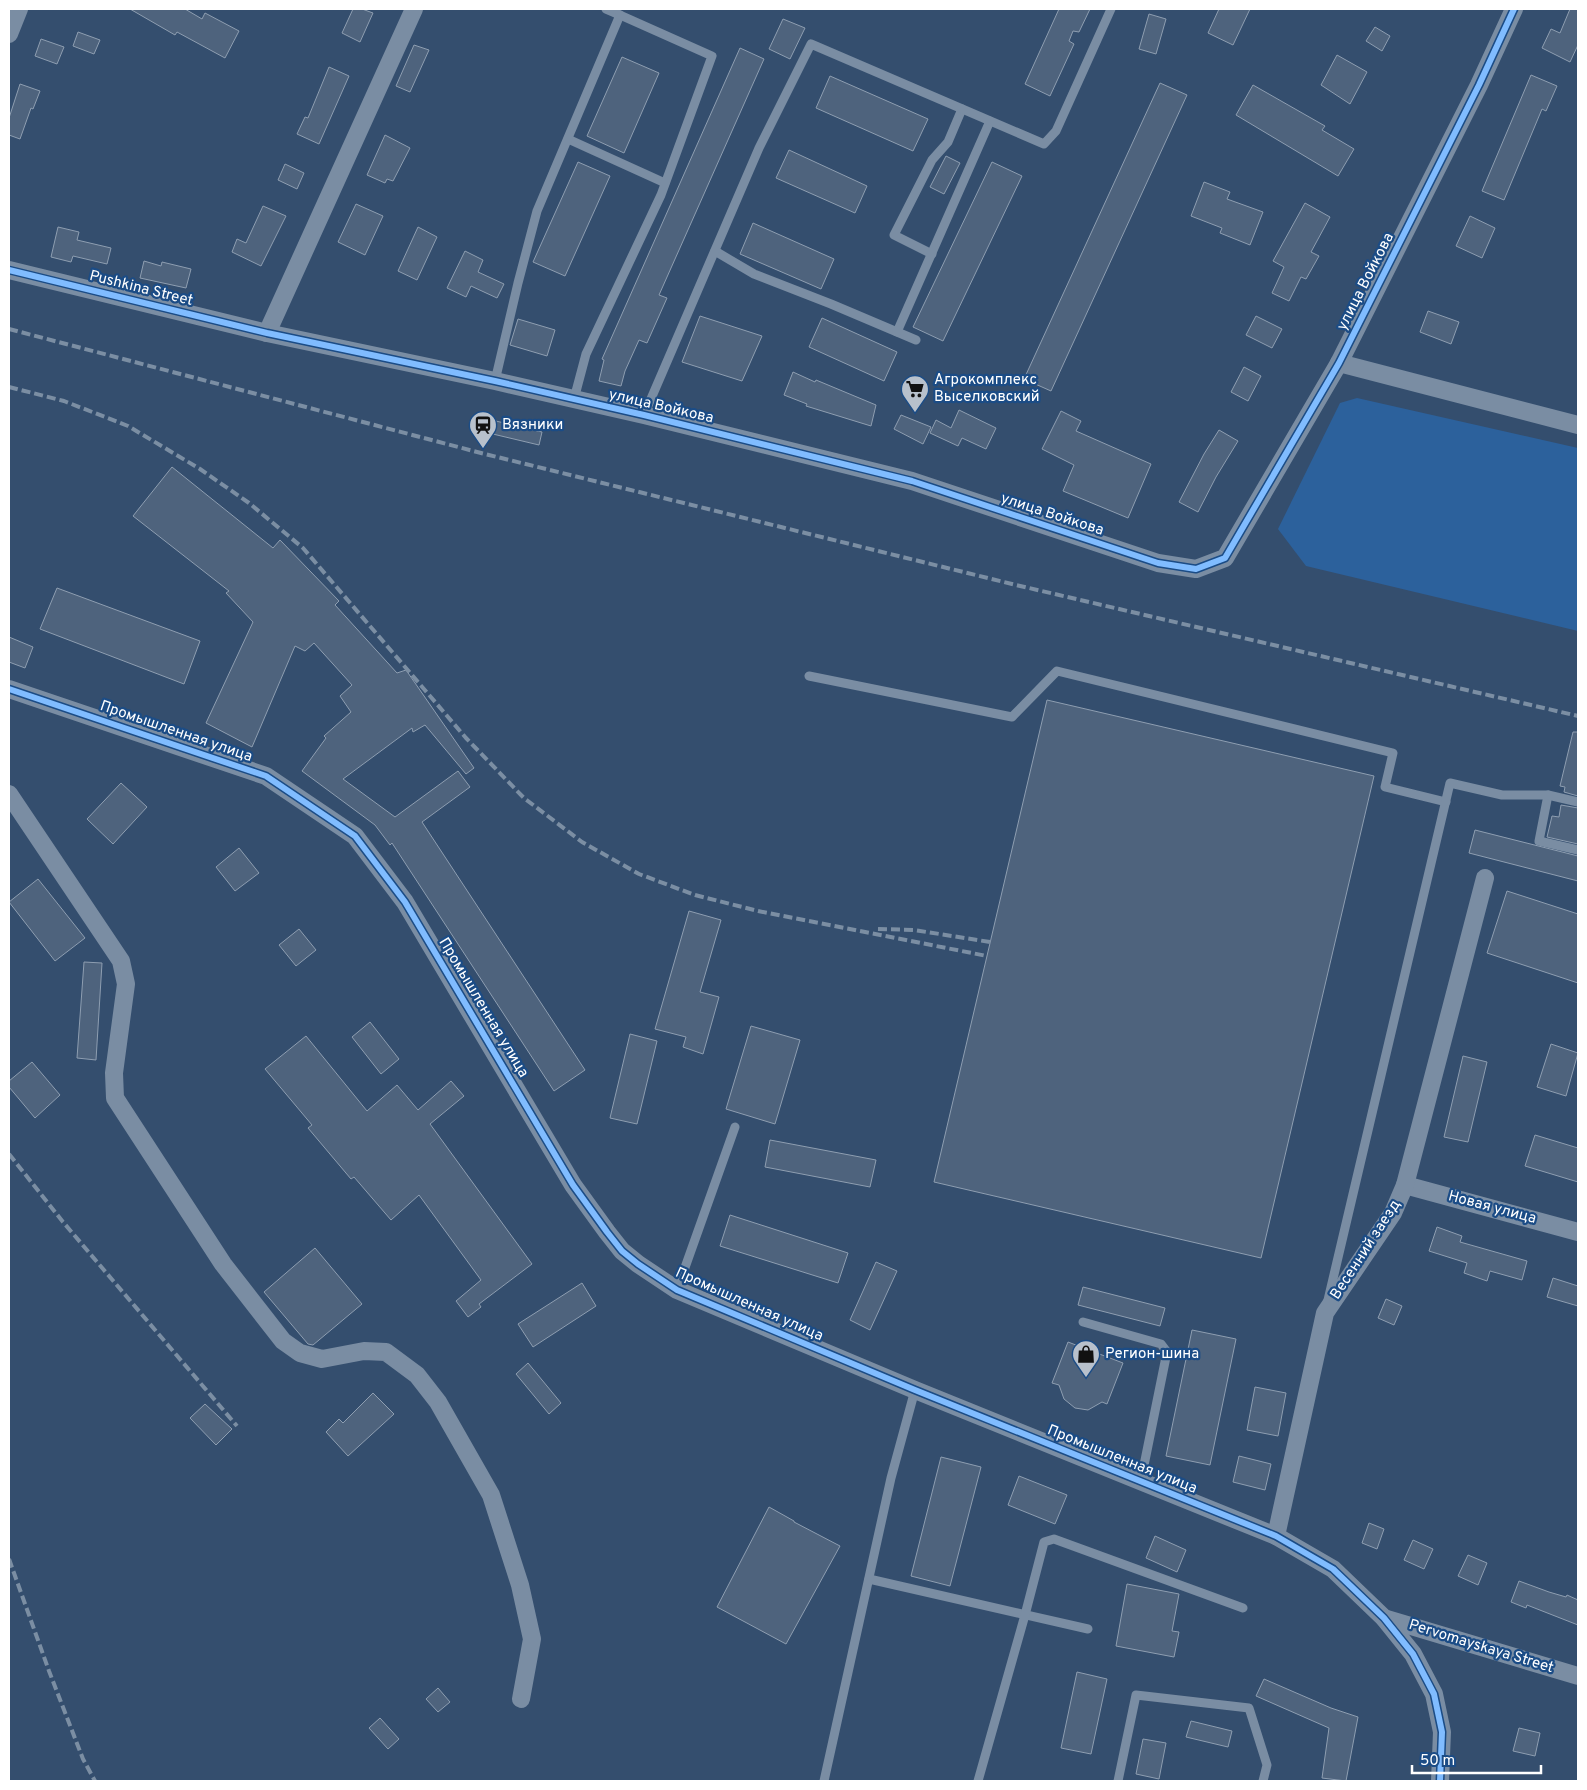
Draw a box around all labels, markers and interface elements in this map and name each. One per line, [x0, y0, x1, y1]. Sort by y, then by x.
street label: улица Войкова [1333, 230, 1399, 334]
street label: Pushkina Street [87, 267, 195, 311]
place label: Агрокомплекс Выселковский [934, 371, 1040, 407]
supermarket icon: Агрокомплекс Выселковский [900, 374, 930, 413]
street label: улица Войкова [607, 386, 715, 428]
station icon: Вязники [468, 410, 498, 449]
place label: Вязники [502, 416, 563, 435]
street label: улица Войкова [998, 489, 1106, 541]
street label: Промышленная улица [97, 697, 255, 767]
street label: Промышленная улица [434, 935, 532, 1081]
street label: Новая улица [1446, 1187, 1538, 1229]
street label: Весенний заезд [1327, 1196, 1405, 1304]
street label: Промышленная улица [672, 1264, 826, 1346]
shop icon: Регион-шина [1071, 1339, 1101, 1378]
place label: Регион-шина [1105, 1345, 1199, 1364]
street label: Промышленная улица [1044, 1421, 1200, 1499]
street label: Pervomayskaya Street [1406, 1616, 1556, 1678]
scale bar [1412, 1742, 1541, 1774]
text: 50 m [1420, 1752, 1455, 1771]

